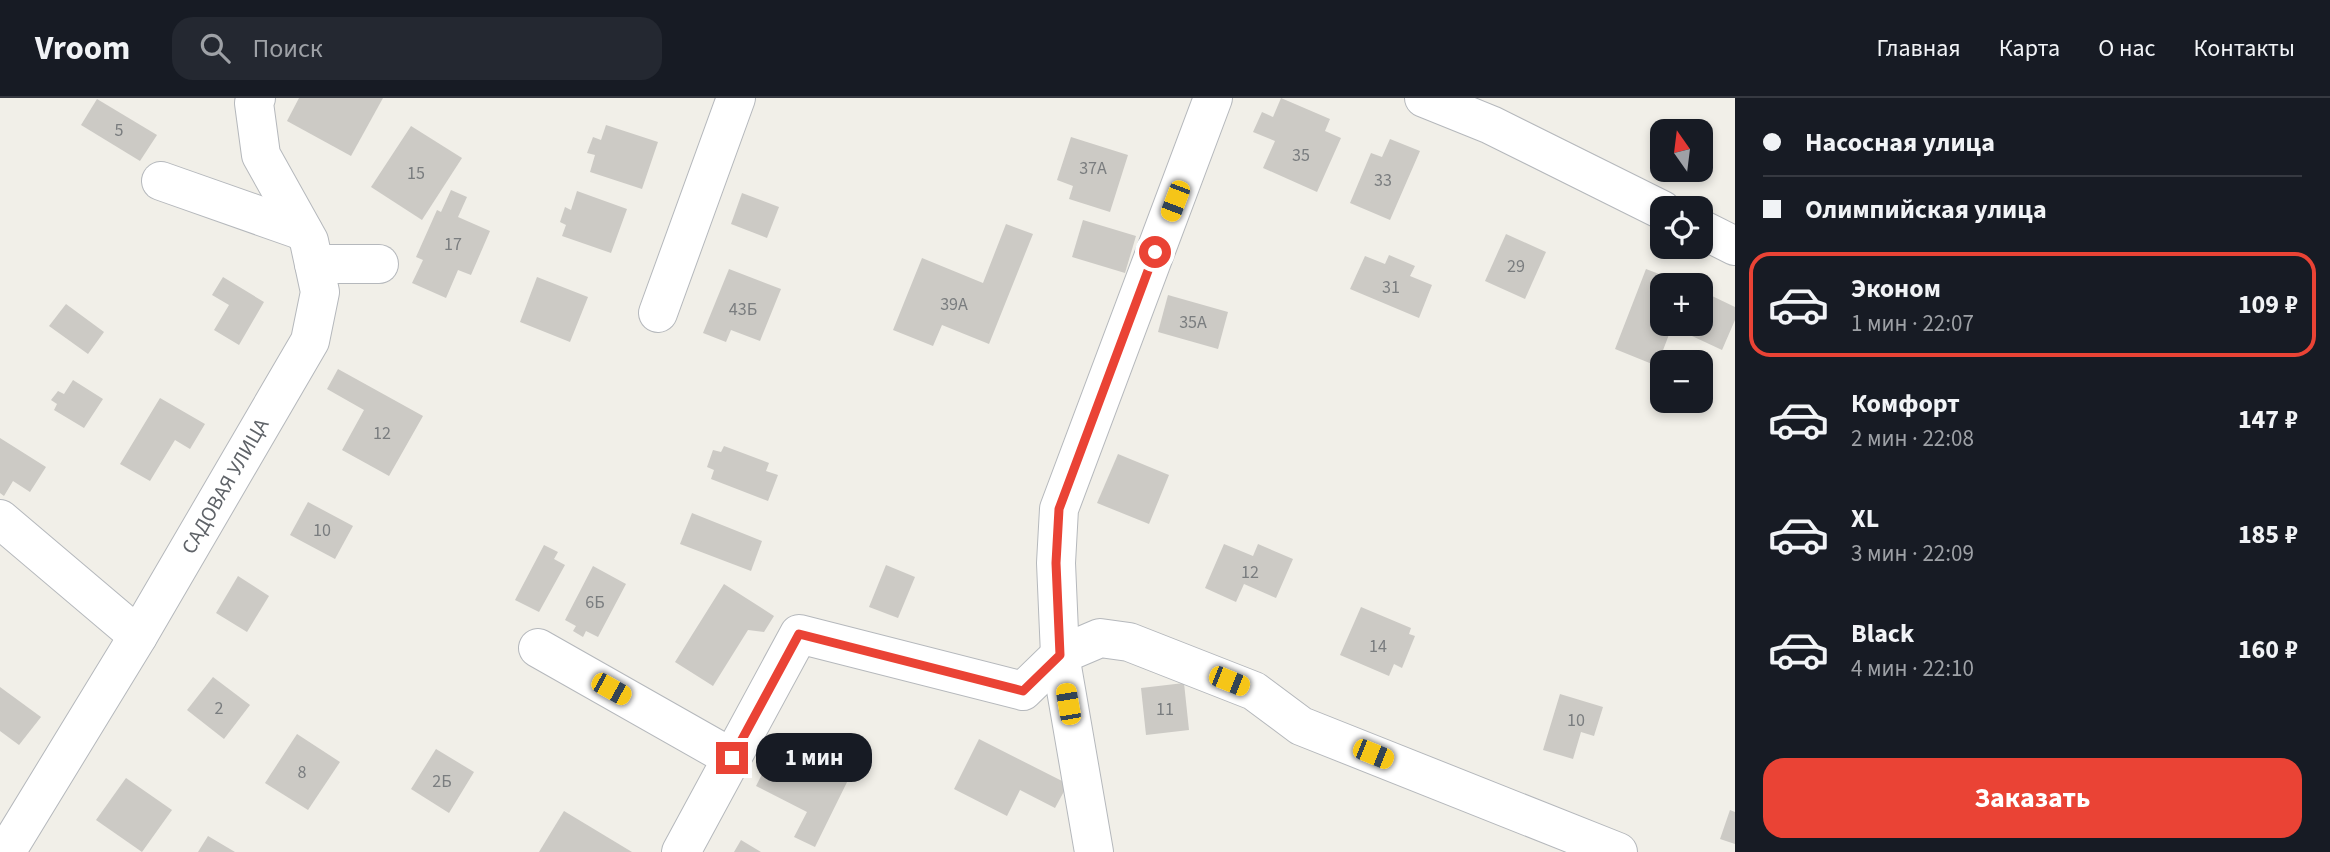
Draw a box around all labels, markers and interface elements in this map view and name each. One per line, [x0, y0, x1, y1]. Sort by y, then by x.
search box [172, 17, 662, 80]
text: Vroom [35, 25, 130, 72]
icon: search [196, 29, 234, 67]
text: Поиск [252, 30, 323, 67]
text: Главная [1876, 31, 1961, 66]
text: Карта [1999, 31, 2060, 66]
text: О нас [2098, 31, 2155, 66]
text: Контакты [2193, 31, 2295, 66]
house number: 5 [115, 118, 124, 143]
north arrow [1650, 119, 1713, 182]
map controls [1650, 119, 1713, 413]
text: Насосная улица [1805, 124, 1995, 161]
house number: 35 [1292, 143, 1310, 168]
house number: 37А [1079, 156, 1107, 181]
house number: 15 [407, 161, 425, 186]
house number: 33 [1374, 168, 1392, 193]
car [1158, 178, 1193, 224]
text: Олимпийская улица [1805, 191, 2047, 228]
button: locate [1650, 196, 1713, 259]
house number: 17 [444, 232, 462, 257]
route start [1139, 236, 1171, 268]
house number: 29 [1507, 254, 1525, 279]
text: Эконом [1851, 270, 1941, 307]
button: + [1650, 273, 1713, 336]
icon: car [1767, 273, 1830, 336]
house number: 31 [1382, 275, 1400, 300]
text: 109 ₽ [2238, 286, 2298, 323]
house number: 39А [940, 292, 968, 317]
house number: 43Б [729, 297, 757, 322]
text: 1 мин · 22:07 [1851, 307, 1974, 340]
house number: 35А [1179, 310, 1207, 335]
button: − [1650, 350, 1713, 413]
text: Комфорт [1851, 385, 1960, 422]
icon: car [1767, 388, 1830, 451]
text: 147 ₽ [2238, 401, 2298, 438]
street label: САДОВАЯ УЛИЦА [174, 412, 276, 559]
house number: 12 [373, 421, 391, 446]
text: 2 мин · 22:08 [1851, 422, 1974, 455]
text: XL [1851, 500, 1879, 537]
icon: car [1767, 503, 1830, 566]
text: 185 ₽ [2238, 516, 2298, 553]
house number: 10 [313, 518, 331, 543]
text: 3 мин · 22:09 [1851, 537, 1974, 570]
house number: 12 [1241, 560, 1259, 585]
house number: 6Б [585, 590, 605, 615]
text: Black [1851, 615, 1914, 652]
icon: car [1767, 618, 1830, 681]
text: 160 ₽ [2238, 631, 2298, 668]
house number: 14 [1369, 634, 1387, 659]
text: 4 мин · 22:10 [1851, 652, 1974, 685]
car [1206, 663, 1253, 699]
car [588, 670, 635, 708]
car [1055, 681, 1082, 727]
house number: 2 [215, 696, 224, 721]
house number: 11 [1156, 697, 1174, 722]
house number: 10 [1567, 708, 1585, 733]
callout: 1 мин [756, 734, 872, 782]
car [1350, 736, 1397, 772]
text: 1 мин [785, 741, 843, 774]
route end [716, 742, 748, 774]
button: Заказать [1763, 758, 2302, 838]
house number: 8 [298, 760, 307, 785]
house number: 2Б [432, 769, 452, 794]

